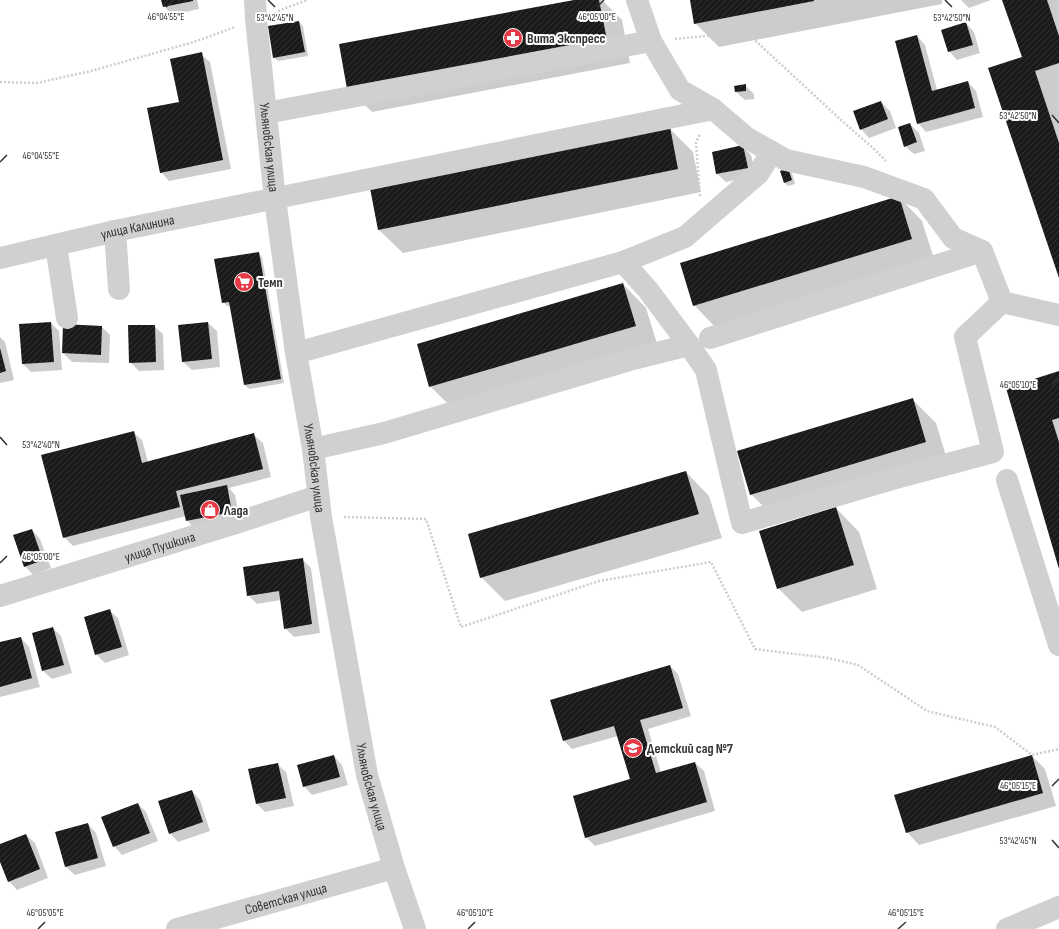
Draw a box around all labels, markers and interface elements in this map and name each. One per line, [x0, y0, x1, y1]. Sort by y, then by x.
text: 46°04'55"E [148, 11, 184, 23]
text: 46°05'00"E [578, 11, 616, 23]
text: 53°42'45"N [256, 12, 294, 24]
text: 53°42'50"N [933, 12, 971, 24]
pharmacy icon: Вита Экспресс [502, 27, 524, 49]
place label: Вита Экспресс [527, 30, 606, 47]
street label: Ульяновская улица [256, 102, 282, 193]
text: 53°42'50"N [999, 110, 1037, 122]
text: 46°04'55"E [23, 150, 59, 162]
street label: улица Калинина [99, 211, 176, 243]
supermarket icon: Темп [233, 271, 255, 293]
place label: Темп [258, 274, 283, 291]
text: 46°05'10"E [1000, 379, 1036, 391]
street label: Ульяновская улица [300, 422, 328, 514]
text: 53°42'40"N [22, 439, 60, 451]
shop icon: Лада [199, 499, 221, 521]
place label: Лада [223, 502, 249, 519]
street label: улица Пушкина [122, 528, 197, 566]
text: 46°05'00"E [22, 551, 60, 563]
school or university icon: Детский сад №7 [622, 737, 644, 759]
place label: Детский сад №7 [647, 740, 734, 757]
street label: Ульяновская улица [352, 742, 391, 833]
text: 46°05'15"E [1000, 780, 1036, 792]
text: 53°42'45"N [999, 835, 1037, 847]
street label: Советская улица [243, 879, 329, 918]
text: 46°05'05"E [26, 907, 64, 919]
text: 46°05'10"E [457, 907, 493, 919]
text: 46°05'15"E [888, 907, 924, 919]

